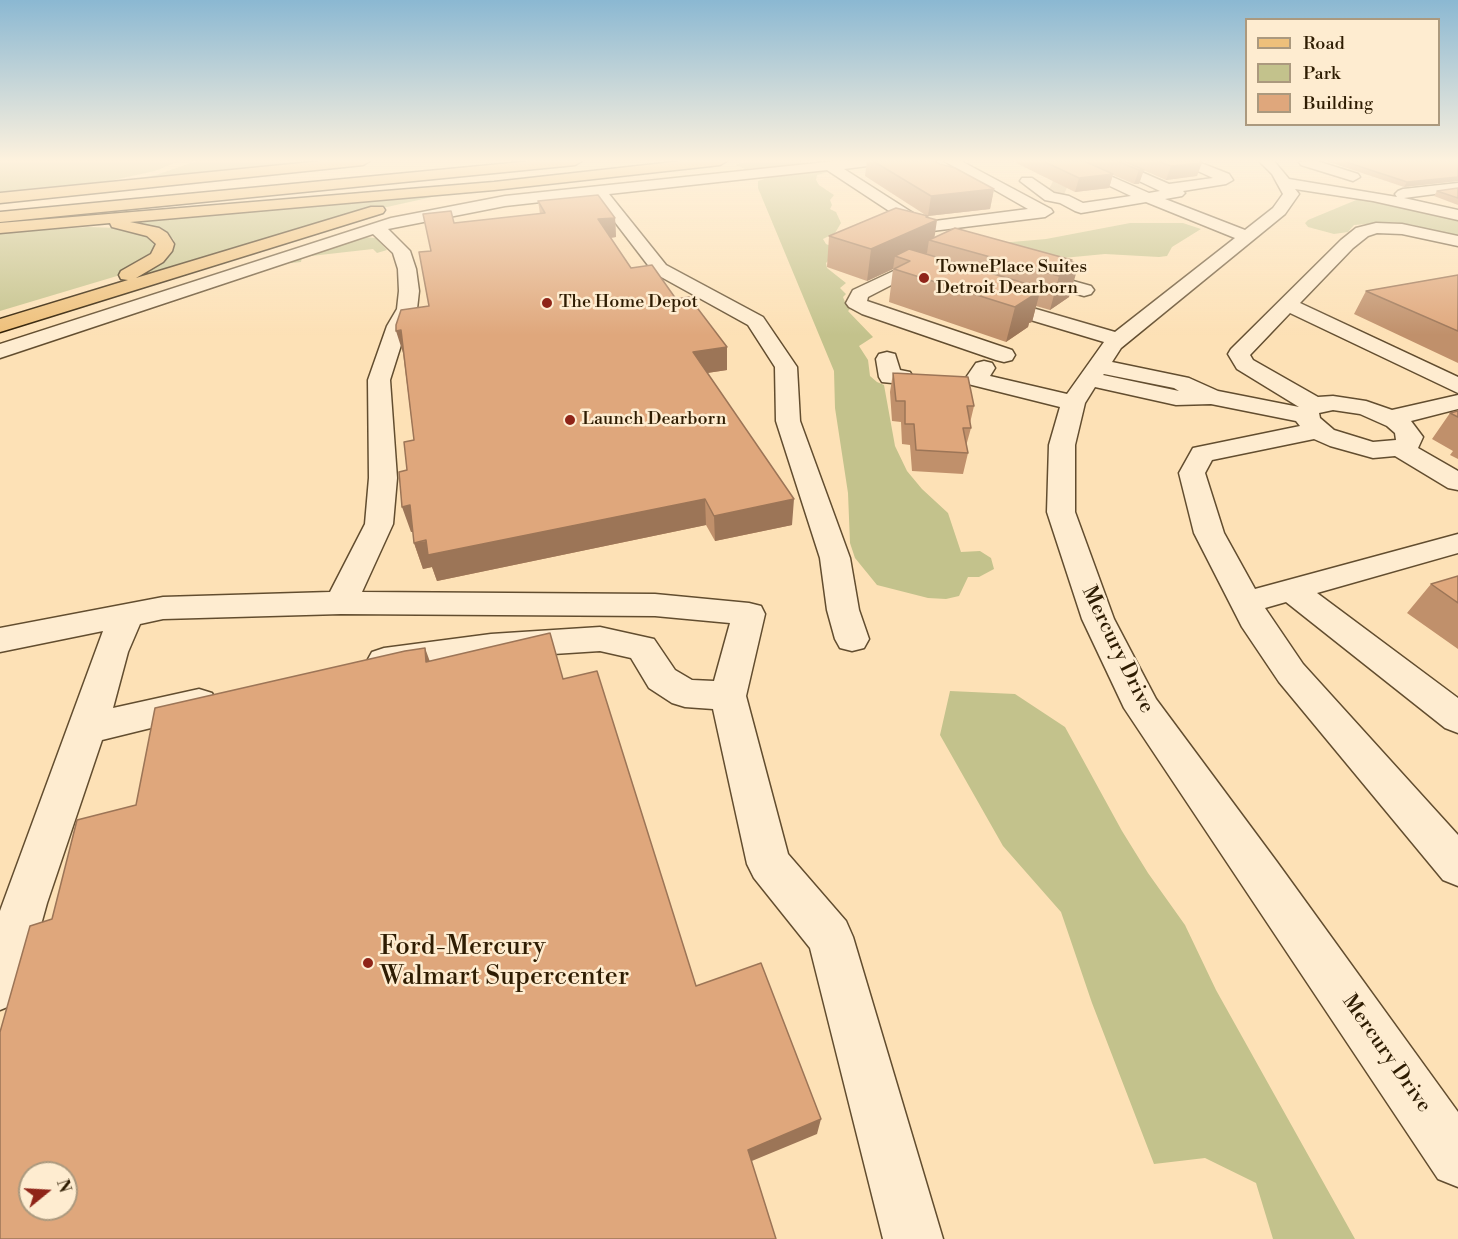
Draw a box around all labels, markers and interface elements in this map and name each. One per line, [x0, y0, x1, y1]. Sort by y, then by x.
legend [1245, 18, 1440, 126]
text: Road [1303, 32, 1345, 55]
text: Park [1303, 62, 1340, 85]
text: Building [1303, 92, 1373, 115]
place label: TownePlace Suites Detroit Dearborn [936, 257, 1087, 300]
marker: TownePlace Suites Detroit Dearborn [917, 271, 931, 285]
place label: The Home Depot [559, 292, 698, 314]
marker: The Home Depot [540, 296, 554, 310]
place label: Launch Dearborn [582, 409, 726, 431]
marker: Launch Dearborn [563, 413, 577, 427]
street label: Mercury Drive [1075, 582, 1159, 718]
place label: Ford-Mercury Walmart Supercenter [380, 932, 629, 994]
marker: Ford-Mercury Walmart Supercenter [361, 956, 375, 970]
street label: Mercury Drive [1336, 990, 1436, 1118]
north arrow [18, 1161, 78, 1221]
text: N [52, 1177, 75, 1195]

